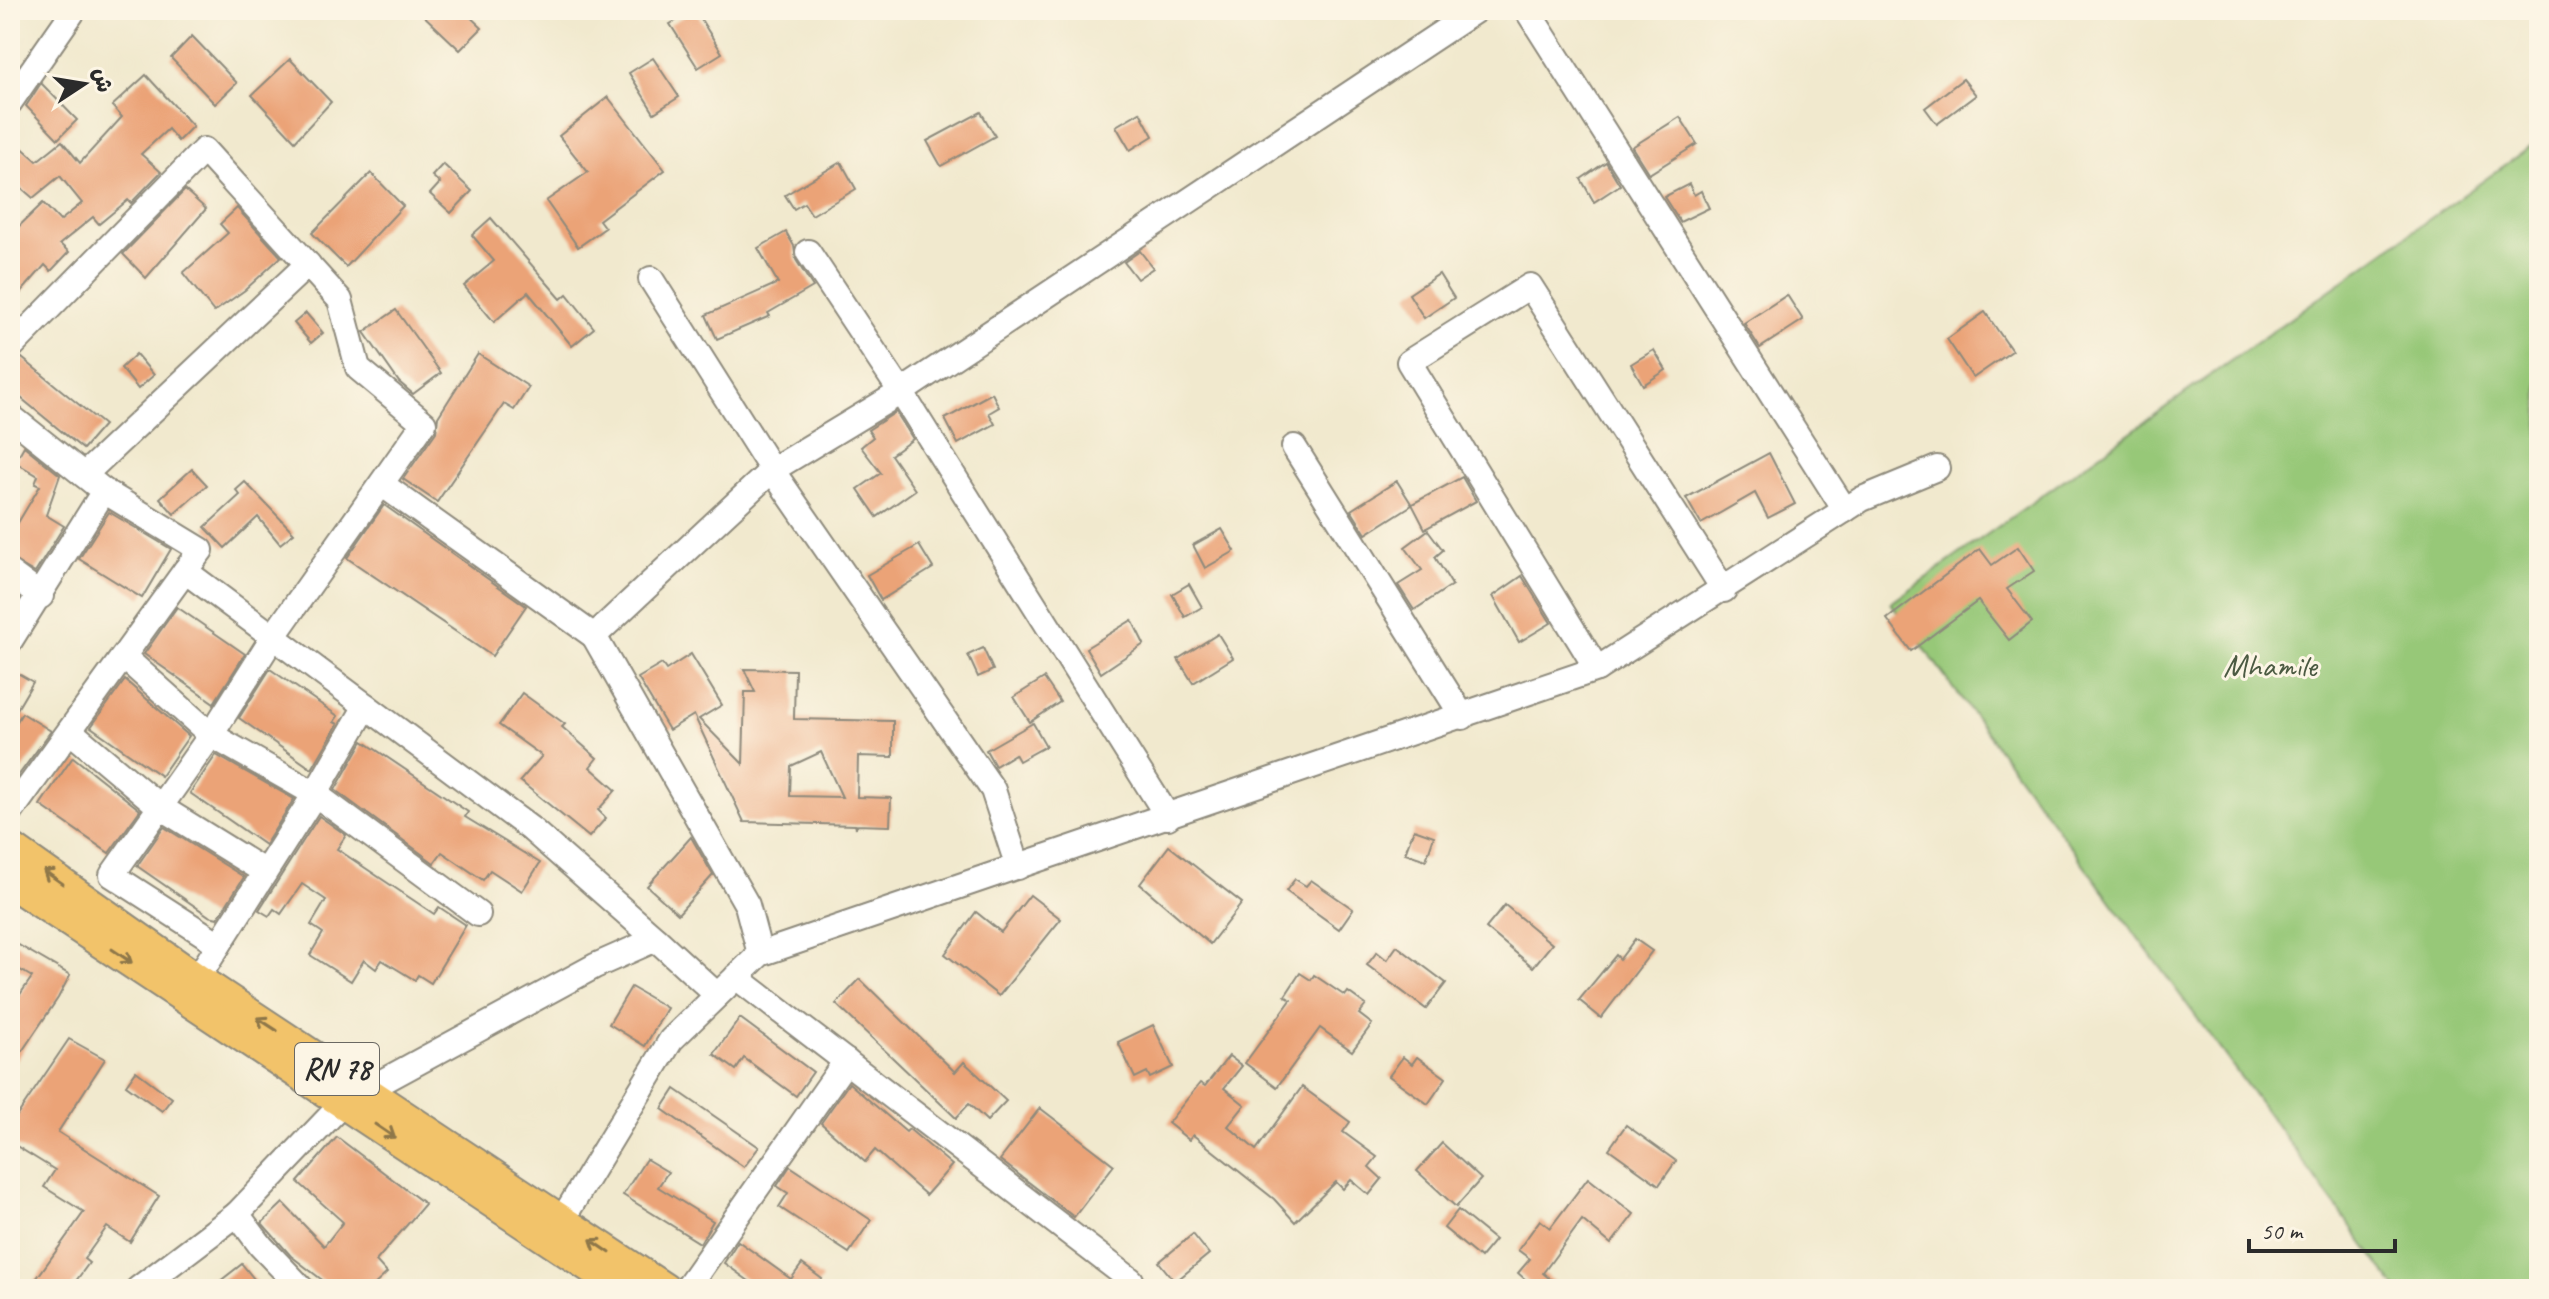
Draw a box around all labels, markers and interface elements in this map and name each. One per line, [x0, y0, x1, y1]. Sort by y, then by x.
north arrow [44, 44, 124, 124]
text: ش [86, 65, 119, 95]
park label: Mhamile [2223, 645, 2319, 686]
one-way arrow [42, 869, 64, 885]
one-way arrow [110, 947, 132, 964]
one-way arrow [256, 1016, 279, 1032]
road number: RN 78 [295, 1043, 379, 1095]
one-way arrow [373, 1122, 395, 1139]
scale bar [2249, 1203, 2395, 1253]
text: 50 m [2261, 1216, 2304, 1246]
one-way arrow [589, 1237, 612, 1253]

